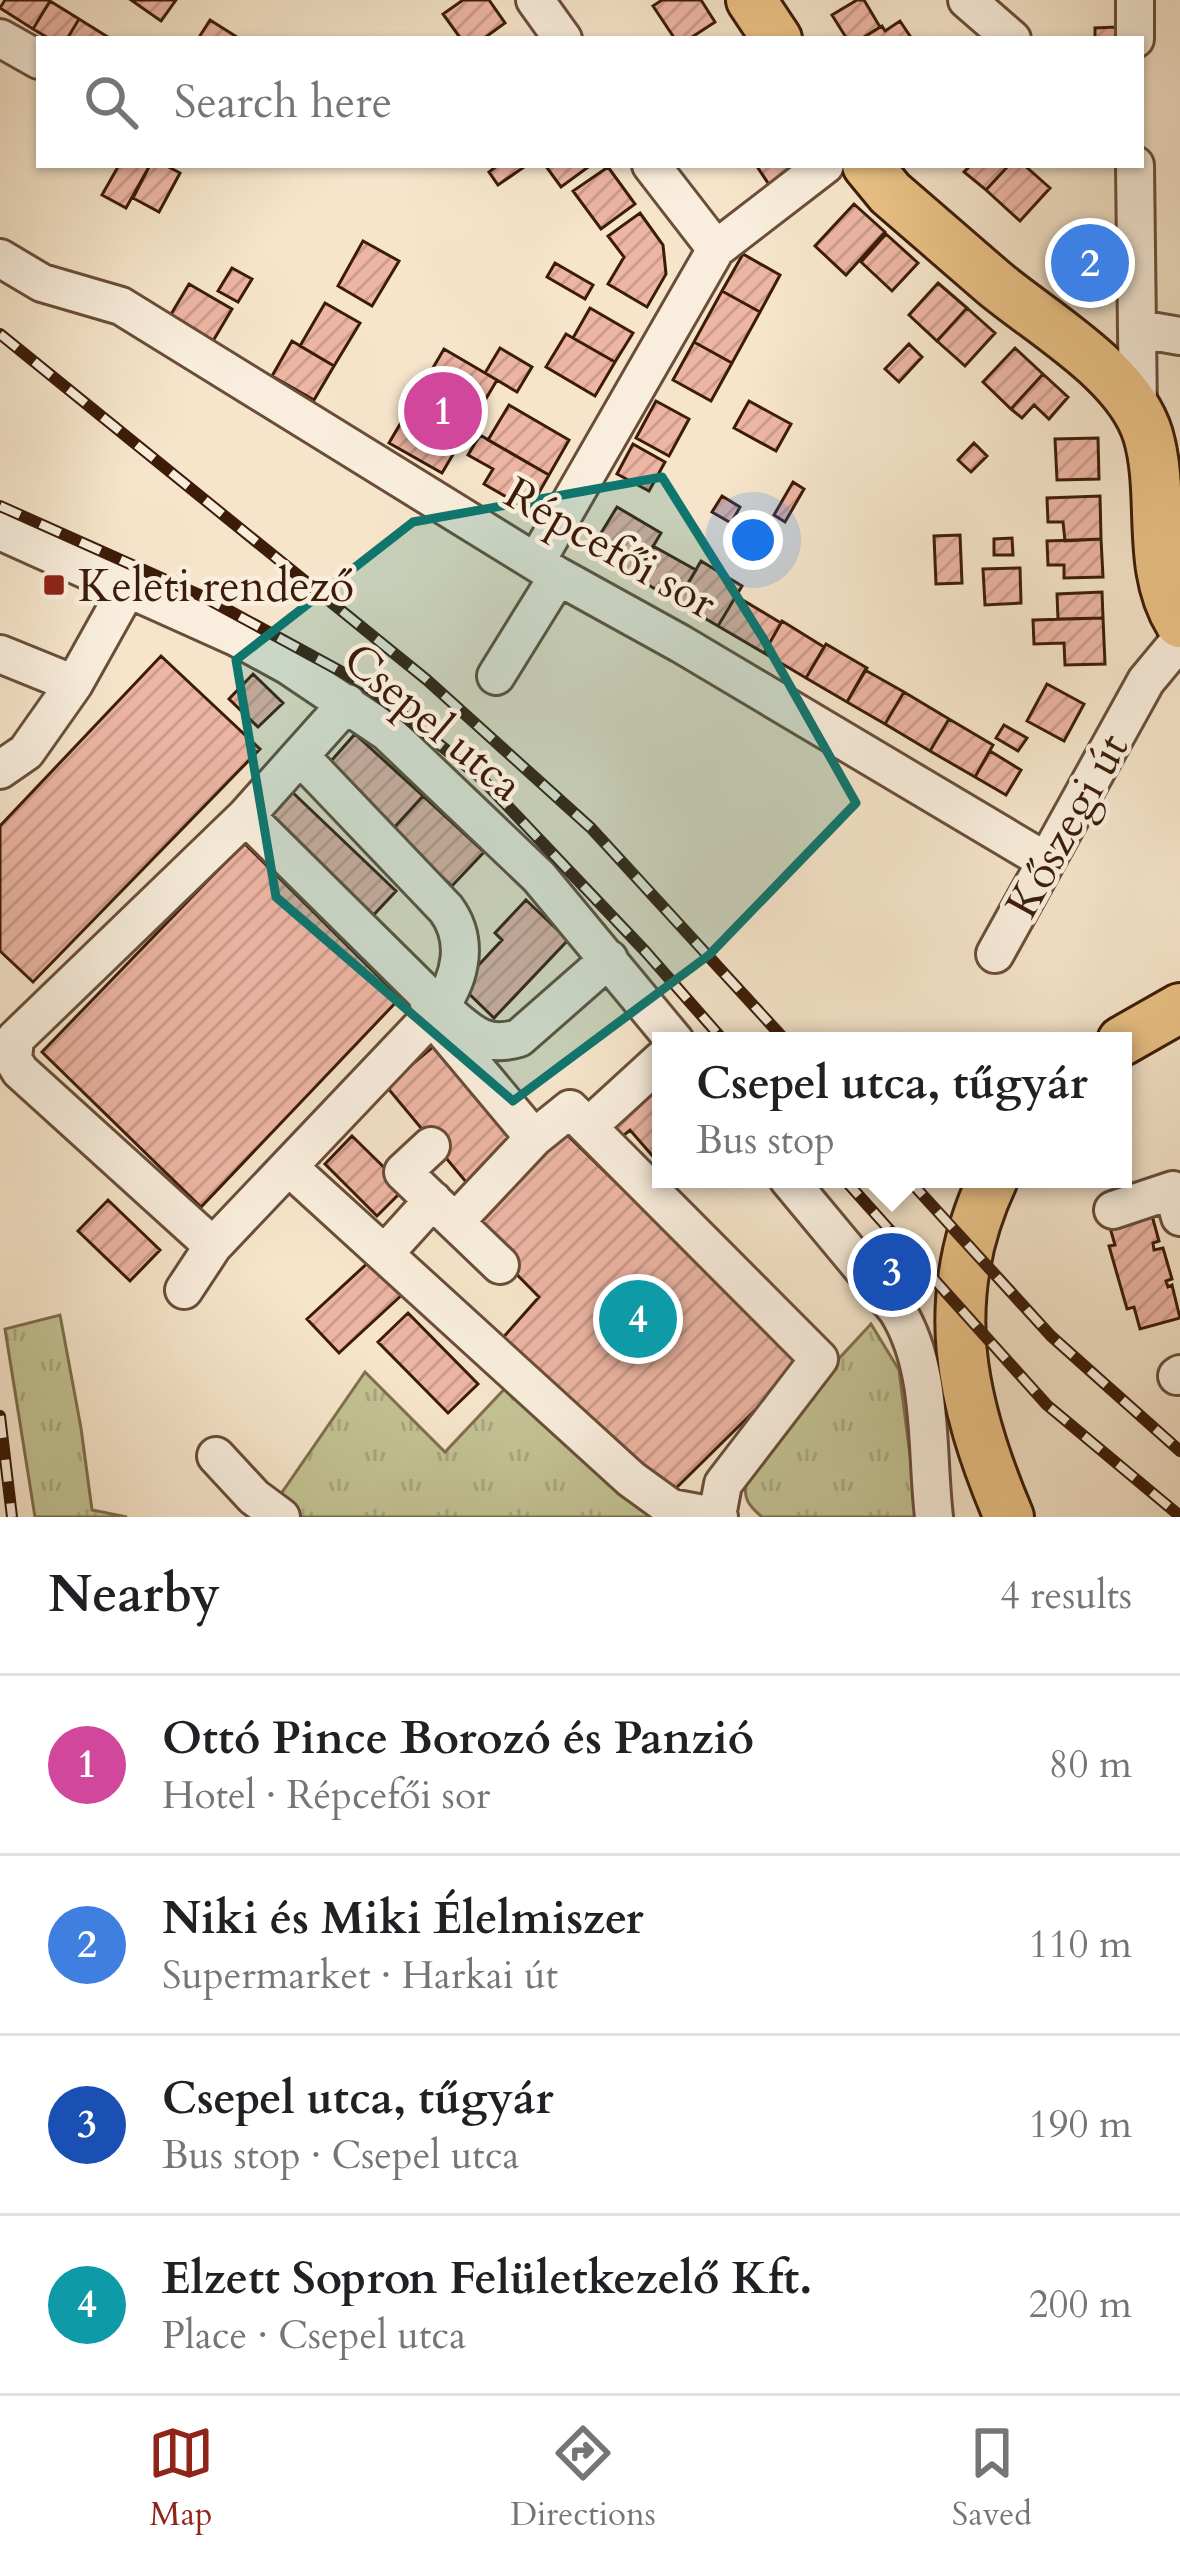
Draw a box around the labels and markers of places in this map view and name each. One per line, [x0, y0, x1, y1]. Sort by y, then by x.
pin: 2 [1051, 218, 1129, 308]
pin: 1 [404, 366, 482, 456]
place label: Keleti rendező [78, 556, 354, 617]
marker: Keleti rendező [41, 572, 67, 598]
pin: 3 [853, 1227, 931, 1317]
pin: 4 [599, 1274, 677, 1364]

